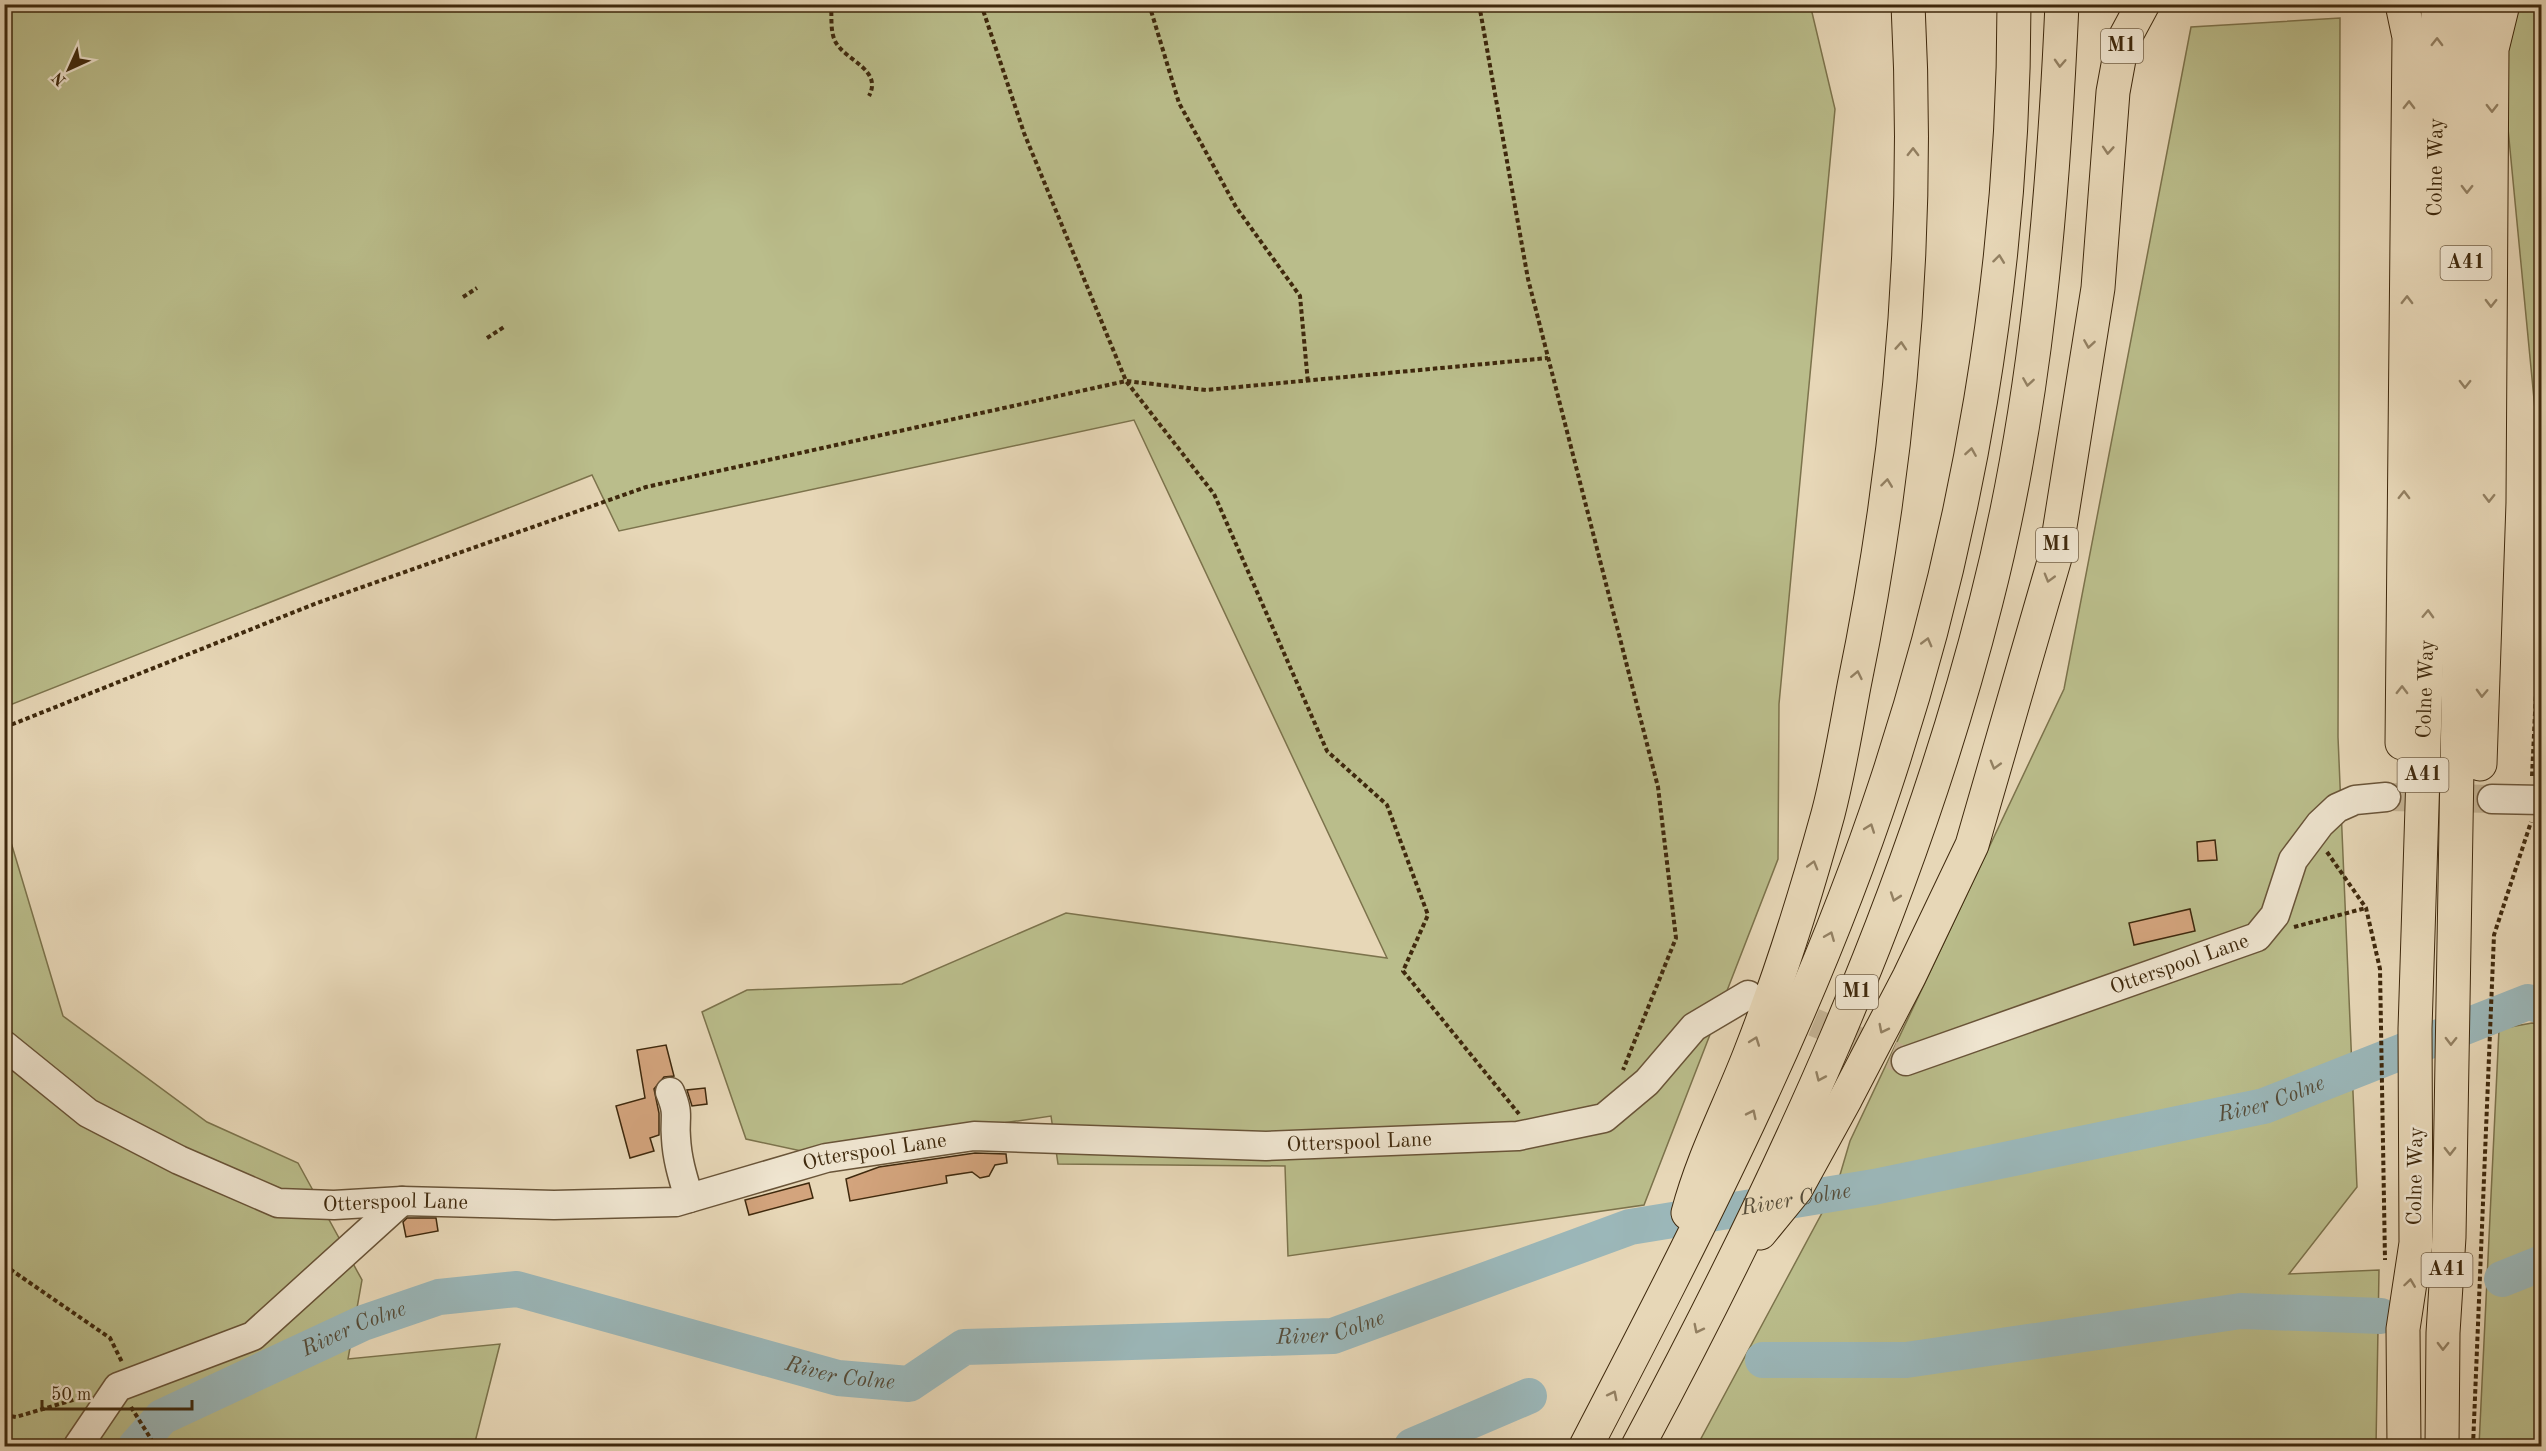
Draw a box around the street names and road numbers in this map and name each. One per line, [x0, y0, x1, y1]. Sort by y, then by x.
road number: M1 [2101, 29, 2143, 63]
street label: Colne Way [2425, 118, 2447, 217]
road number: A41 [2440, 246, 2492, 280]
road number: M1 [2036, 528, 2078, 562]
street label: Colne Way [2414, 639, 2438, 739]
road number: A41 [2398, 758, 2448, 792]
street label: Otterspool Lane [2107, 930, 2252, 999]
road number: M1 [1836, 975, 1878, 1009]
street label: Colne Way [2405, 1126, 2427, 1226]
street label: Otterspool Lane [1286, 1129, 1432, 1156]
street label: Otterspool Lane [800, 1130, 948, 1175]
street label: Otterspool Lane [322, 1190, 468, 1216]
road number: A41 [2422, 1253, 2472, 1287]

